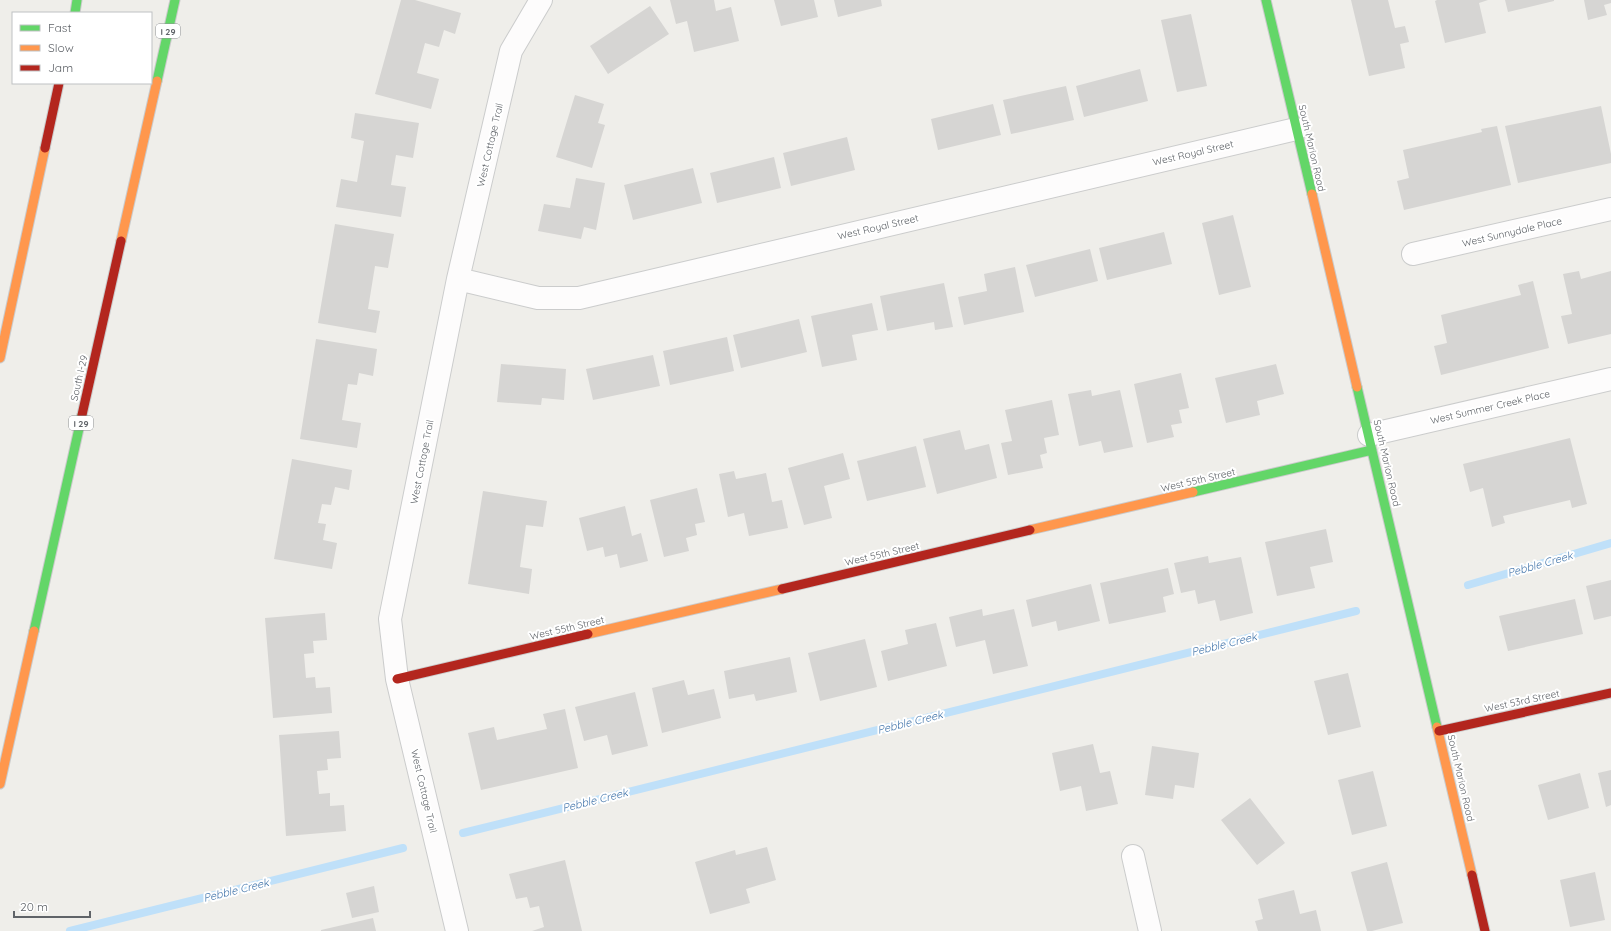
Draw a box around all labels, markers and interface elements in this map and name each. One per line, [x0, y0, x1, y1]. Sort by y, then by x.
legend [12, 12, 152, 84]
text: Fast [48, 20, 72, 35]
road number: I 29 [156, 24, 180, 38]
text: Slow [48, 40, 74, 55]
text: Jam [48, 60, 73, 75]
street label: West Cottage Trail [474, 102, 506, 188]
street label: South Marion Road [1296, 103, 1328, 193]
street label: West Royal Street [1151, 137, 1235, 169]
street label: West Royal Street [836, 211, 920, 243]
street label: West Sunnydale Place [1461, 214, 1564, 250]
street label: South I-29 [67, 353, 91, 402]
street label: West Summer Creek Place [1429, 387, 1551, 427]
road number: I 29 [69, 416, 93, 430]
street label: South Marion Road [1371, 418, 1403, 508]
street label: West Cottage Trail [407, 419, 437, 505]
street label: West 55th Street [1160, 465, 1237, 495]
street label: West 55th Street [844, 539, 921, 569]
water label: Pebble Creek [1506, 548, 1575, 580]
street label: West 55th Street [529, 613, 606, 643]
water label: Pebble Creek [1190, 629, 1259, 659]
street label: West 53rd Street [1483, 687, 1561, 715]
water label: Pebble Creek [876, 707, 945, 737]
street label: South Marion Road [1445, 733, 1477, 823]
street label: West Cottage Trail [408, 748, 440, 834]
water label: Pebble Creek [561, 785, 630, 815]
water label: Pebble Creek [202, 875, 271, 905]
scale bar [14, 893, 90, 919]
text: 20 m [20, 899, 48, 914]

